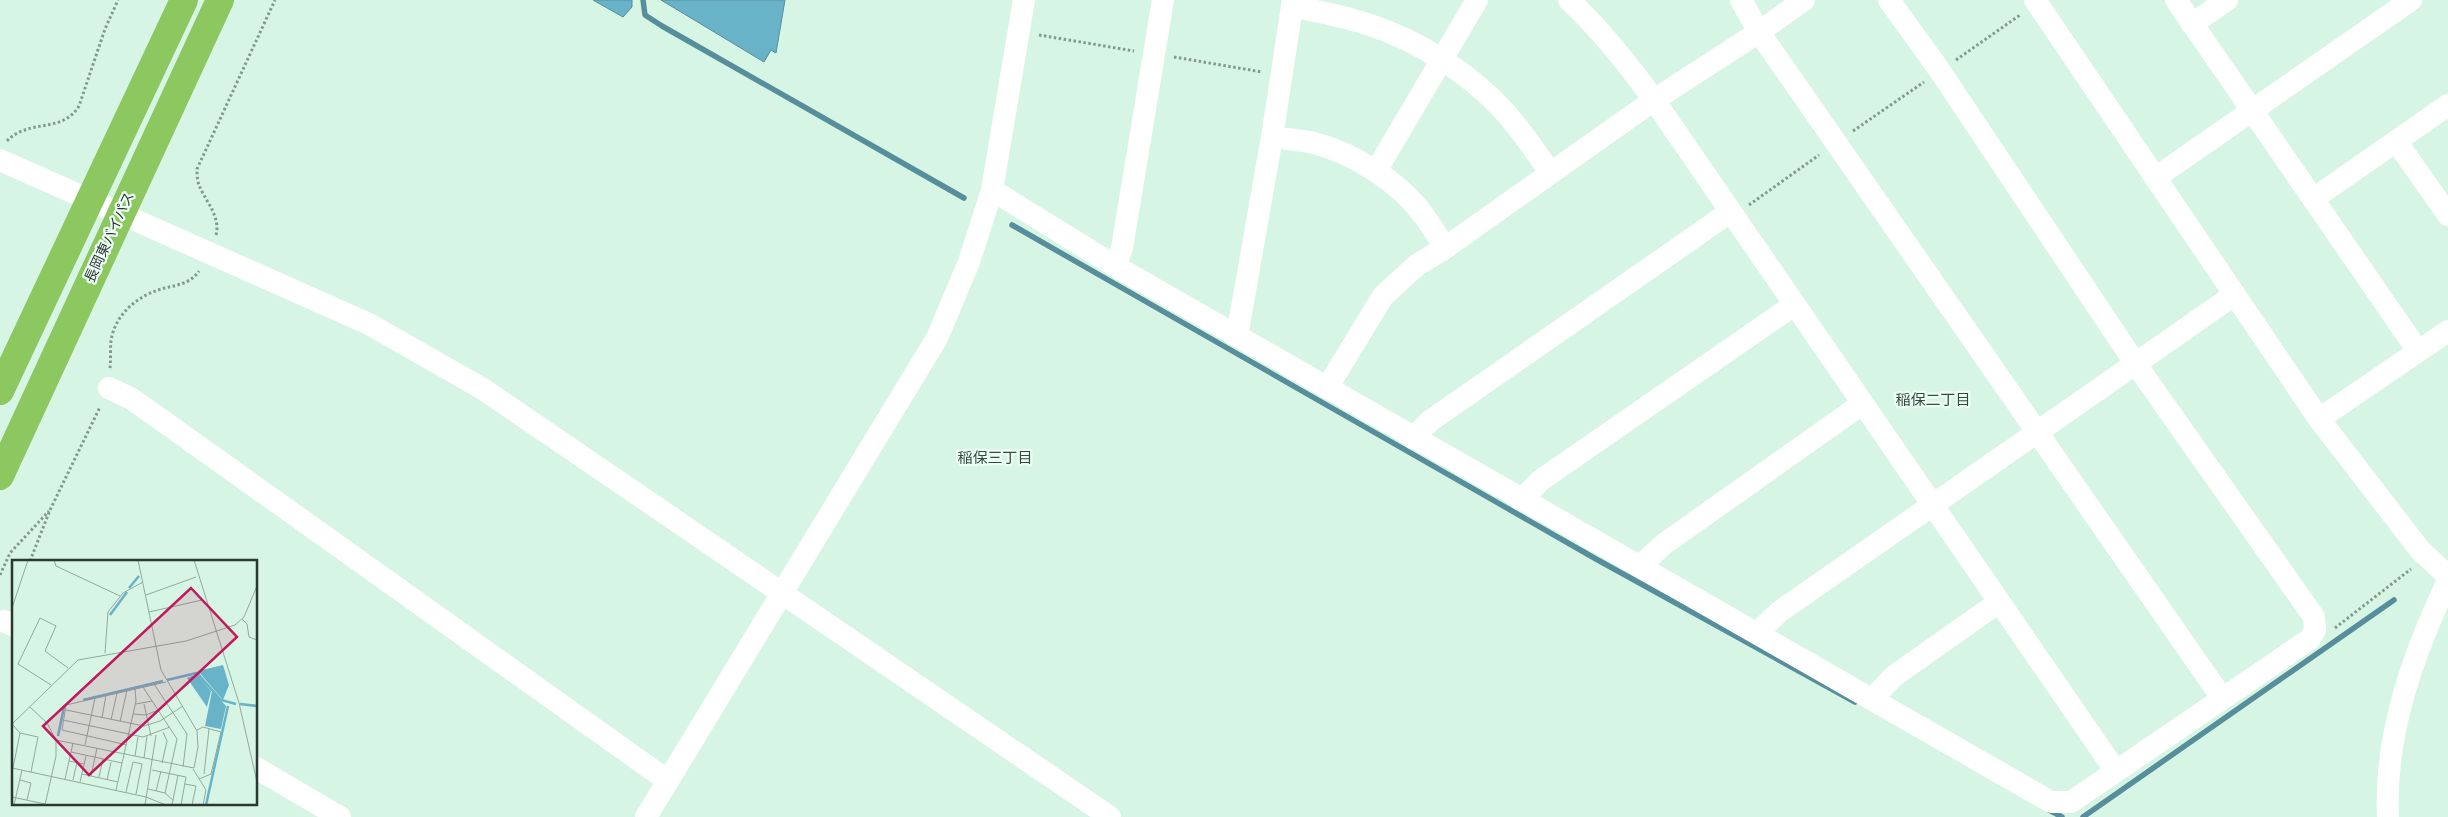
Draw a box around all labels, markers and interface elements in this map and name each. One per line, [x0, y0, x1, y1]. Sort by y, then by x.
street label: 長岡東バイパス [80, 189, 138, 285]
district label: 稲保二丁目 [1895, 390, 1971, 409]
district label: 稲保三丁目 [957, 448, 1033, 467]
inset map [12, 560, 258, 804]

